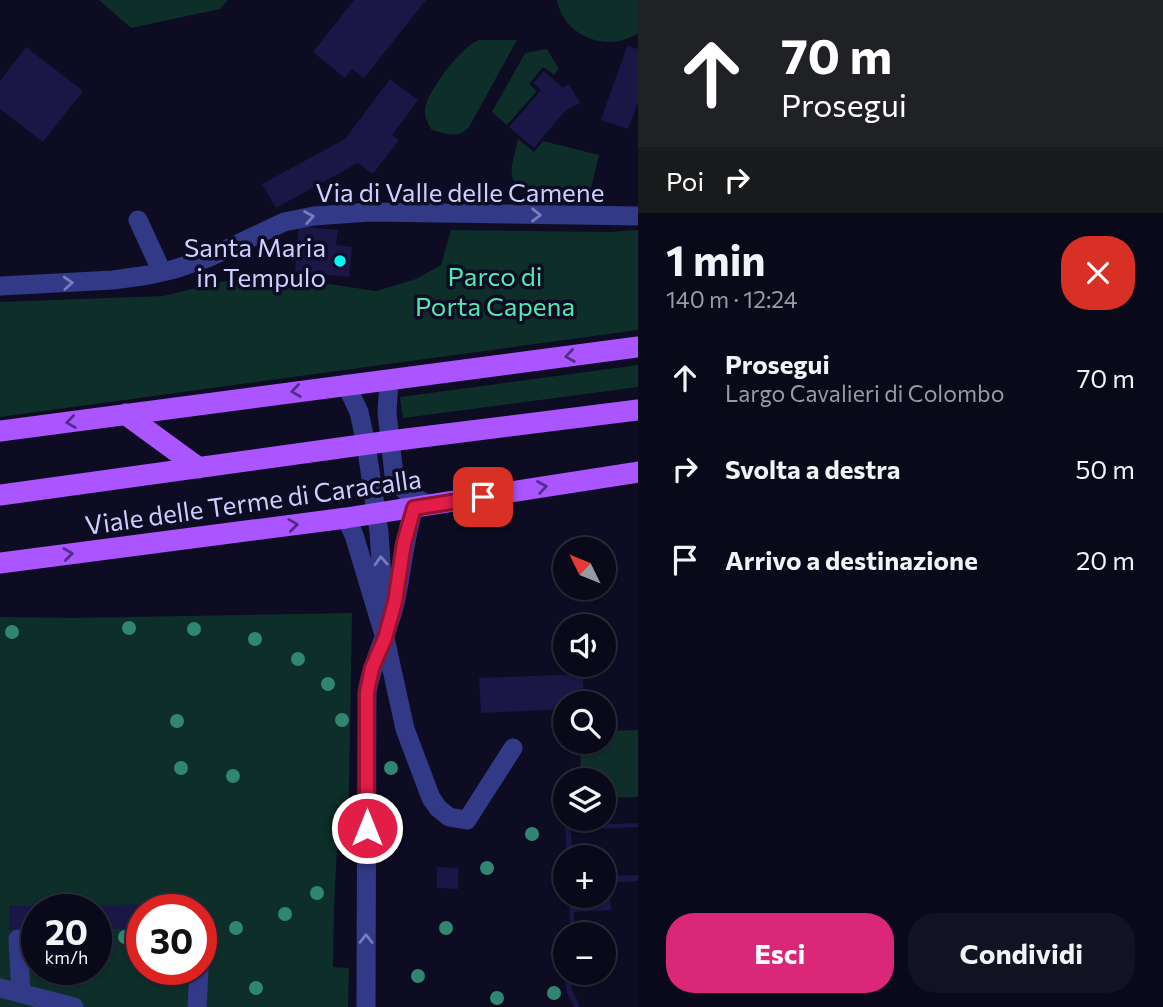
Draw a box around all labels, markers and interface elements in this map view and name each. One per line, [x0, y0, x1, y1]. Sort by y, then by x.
text: 70 m [781, 24, 892, 84]
icon: ahead [666, 28, 757, 119]
text: Prosegui [781, 84, 907, 124]
icon: right [718, 161, 756, 199]
text: Poi [666, 165, 704, 196]
street label: Via di Valle delle Camene [316, 176, 604, 207]
one-way arrow [531, 207, 542, 222]
one-way arrow [303, 210, 315, 225]
place label: Santa Maria in Tempulo [184, 231, 326, 292]
text: 1 min [666, 233, 766, 285]
button: close [1061, 236, 1135, 310]
marker: Santa Maria in Tempulo [332, 253, 348, 269]
park label: Parco di Porta Capena [415, 260, 575, 321]
one-way arrow [63, 275, 74, 290]
text: 140 m · 12:24 [666, 285, 798, 313]
one-way arrow [565, 348, 576, 363]
text: Prosegui [725, 348, 830, 379]
icon: ahead [666, 359, 704, 397]
text: 70 m [1077, 362, 1135, 393]
text: Largo Cavalieri di Colombo [725, 379, 1004, 407]
one-way arrow [290, 383, 302, 398]
one-way arrow [65, 414, 77, 429]
icon: right [666, 450, 704, 488]
text: Svolta a destra [725, 453, 900, 484]
text: 50 m [1075, 453, 1135, 484]
street label: Viale delle Terme di Caracalla [83, 462, 423, 540]
pin [453, 467, 513, 527]
icon: arrive [464, 478, 502, 516]
one-way arrow [536, 480, 548, 495]
one-way arrow [287, 518, 299, 533]
north arrow [553, 537, 616, 600]
map controls [553, 537, 616, 985]
icon: arrive [666, 541, 704, 579]
text: Arrivo a destinazione [725, 544, 978, 575]
text: 20 m [1076, 544, 1135, 575]
one-way arrow [62, 547, 74, 562]
one-way arrow [374, 555, 389, 566]
button: sound [553, 614, 616, 677]
button: search [553, 691, 616, 754]
button: layers [553, 768, 616, 831]
position arrow [330, 791, 404, 865]
button: + [553, 845, 616, 908]
speed limit sign: 30 [126, 894, 217, 985]
text: 20 [45, 909, 88, 952]
button: Esci [666, 913, 894, 993]
button: Condividi [908, 913, 1135, 993]
button: − [553, 922, 616, 985]
one-way arrow [358, 933, 374, 944]
text: km/h [45, 946, 88, 968]

